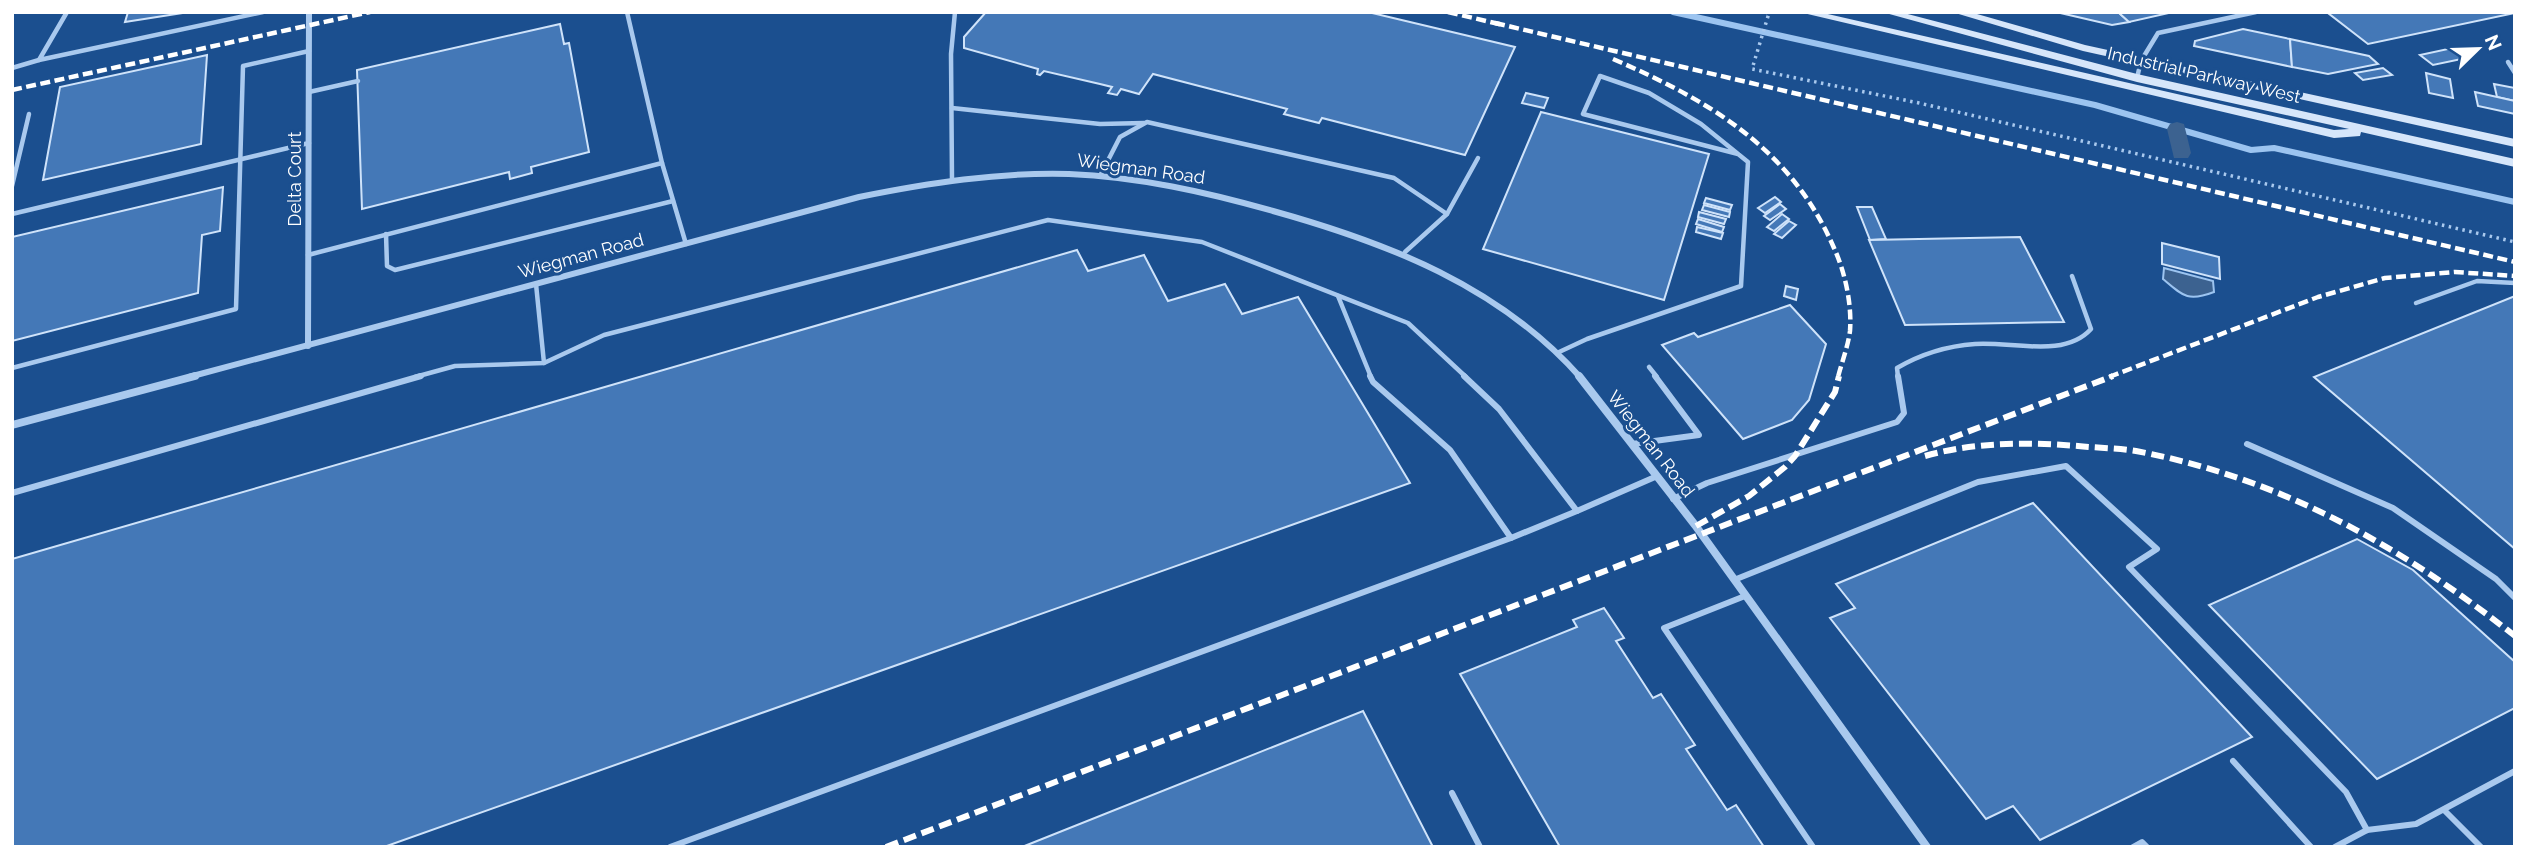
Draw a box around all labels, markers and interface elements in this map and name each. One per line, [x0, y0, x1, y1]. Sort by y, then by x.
north arrow [2443, 14, 2513, 84]
text: N [2481, 31, 2507, 53]
street label: Industrial Parkway West [2106, 42, 2303, 107]
street label: Delta Court [284, 132, 305, 226]
street label: Wiegman Road [1076, 149, 1206, 188]
street label: Wiegman Road [516, 229, 646, 282]
street label: Wiegman Road [1603, 386, 1699, 501]

